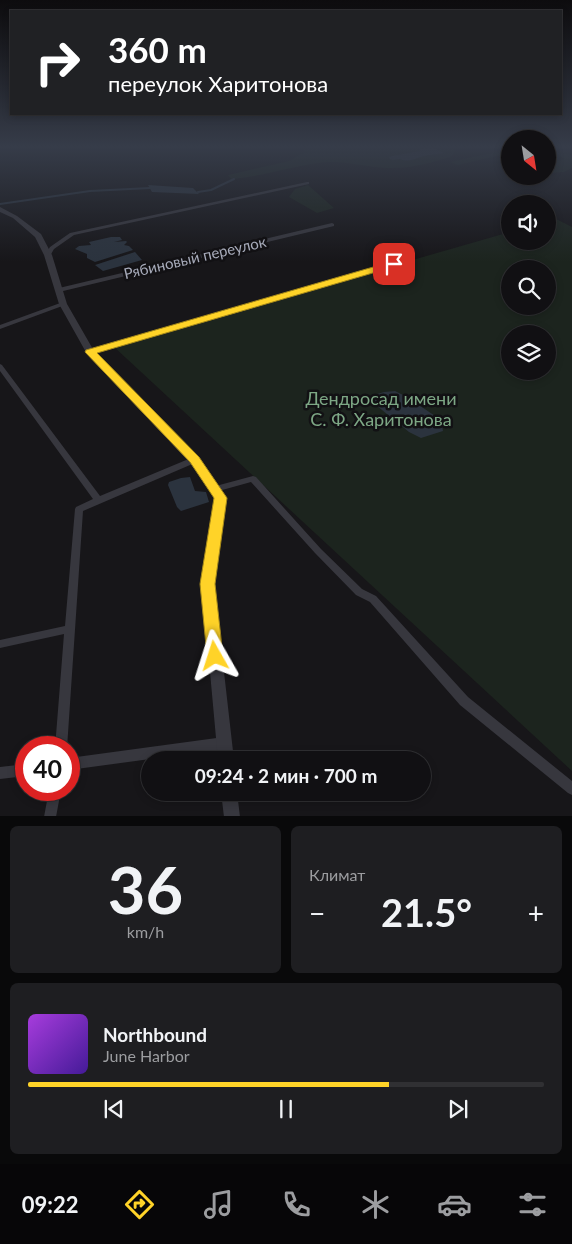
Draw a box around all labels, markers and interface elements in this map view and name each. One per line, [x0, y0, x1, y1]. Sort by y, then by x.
text: 360 m [108, 28, 207, 70]
icon: right [25, 30, 90, 95]
text: переулок Харитонова [108, 70, 328, 97]
north arrow [501, 130, 556, 185]
map controls [501, 130, 556, 380]
button: sound [501, 195, 556, 250]
street label: Рябиновый переулок [122, 232, 268, 282]
pin [373, 243, 415, 285]
icon: arrive [380, 250, 408, 278]
button: search [501, 260, 556, 315]
button: layers [501, 325, 556, 380]
park label: Дендросад имени С. Ф. Харитонова [306, 387, 457, 430]
position arrow [188, 629, 240, 681]
speed limit sign: 40 [15, 736, 80, 801]
text: 09:24 · 2 мин · 700 m [195, 764, 377, 787]
text: 36 [108, 850, 183, 928]
text: Климат [309, 865, 365, 884]
text: 21.5° [381, 889, 472, 935]
text: − [309, 896, 325, 930]
text: + [528, 896, 544, 930]
text: km/h [127, 922, 164, 941]
text: Northbound [103, 1023, 207, 1046]
text: June Harbor [103, 1046, 190, 1065]
icon: previous [100, 1095, 128, 1123]
icon: pause [272, 1095, 300, 1123]
icon: next [444, 1095, 472, 1123]
icon: directions [122, 1187, 157, 1222]
icon: music [201, 1187, 236, 1222]
icon: phone [279, 1187, 314, 1222]
icon: climate [358, 1187, 393, 1222]
icon: car [437, 1187, 472, 1222]
icon: filters [515, 1187, 550, 1222]
text: 09:22 [22, 1191, 79, 1218]

